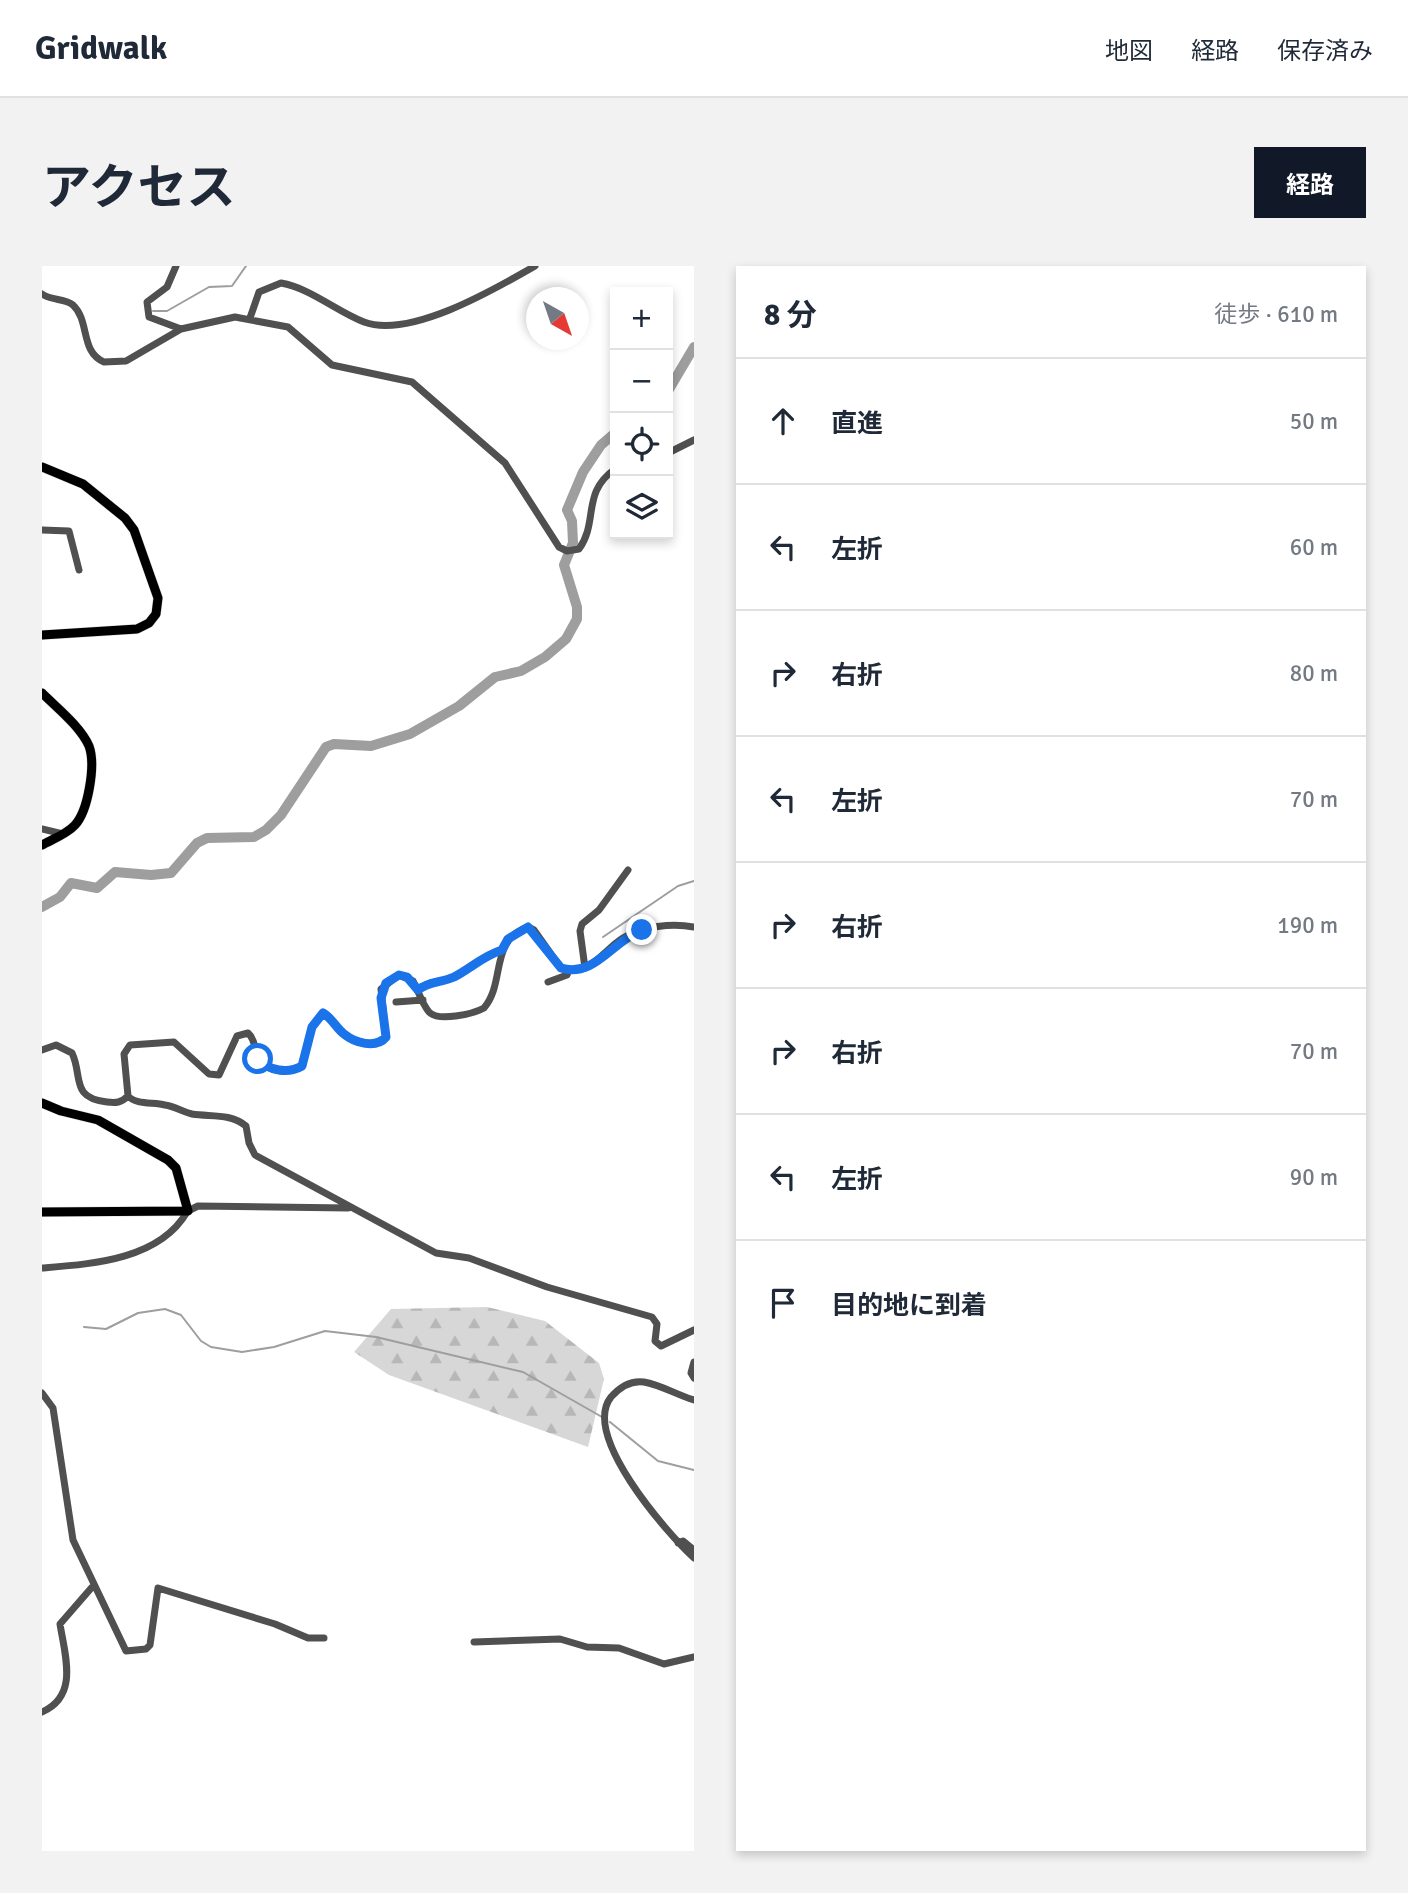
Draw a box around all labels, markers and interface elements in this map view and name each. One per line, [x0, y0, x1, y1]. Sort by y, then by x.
text: Gridwalk [35, 28, 167, 69]
text: 地図 [1105, 36, 1153, 66]
text: 経路 [1191, 36, 1239, 66]
text: 保存済み [1277, 36, 1373, 66]
button: 経路 [1254, 147, 1366, 218]
text: アクセス [42, 158, 236, 218]
north arrow [526, 287, 589, 350]
map controls [610, 287, 673, 539]
button: + [610, 287, 673, 350]
text: 8 分 [764, 297, 817, 334]
text: 徒歩 · 610 m [1214, 300, 1338, 329]
button: − [610, 350, 673, 413]
icon: ahead [764, 402, 802, 440]
text: 50 m [1290, 407, 1338, 436]
text: 直進 [831, 408, 883, 440]
button: locate [610, 413, 673, 476]
button: layers [610, 476, 673, 539]
icon: left [764, 528, 802, 566]
text: 60 m [1290, 533, 1338, 562]
text: 左折 [831, 534, 883, 566]
icon: right [764, 654, 802, 692]
text: 80 m [1290, 659, 1338, 688]
text: 右折 [831, 660, 883, 692]
icon: left [764, 780, 802, 818]
text: 70 m [1290, 785, 1338, 814]
text: 左折 [831, 786, 883, 818]
icon: right [764, 906, 802, 944]
text: 190 m [1277, 911, 1338, 940]
text: 右折 [831, 912, 883, 944]
route end [626, 914, 657, 945]
icon: right [764, 1032, 802, 1070]
text: 70 m [1290, 1037, 1338, 1066]
text: 右折 [831, 1038, 883, 1070]
route start [242, 1043, 273, 1074]
icon: left [764, 1158, 802, 1196]
text: 90 m [1290, 1163, 1338, 1192]
text: 左折 [831, 1164, 883, 1196]
icon: arrive [764, 1284, 802, 1322]
text: 目的地に到着 [831, 1290, 987, 1322]

